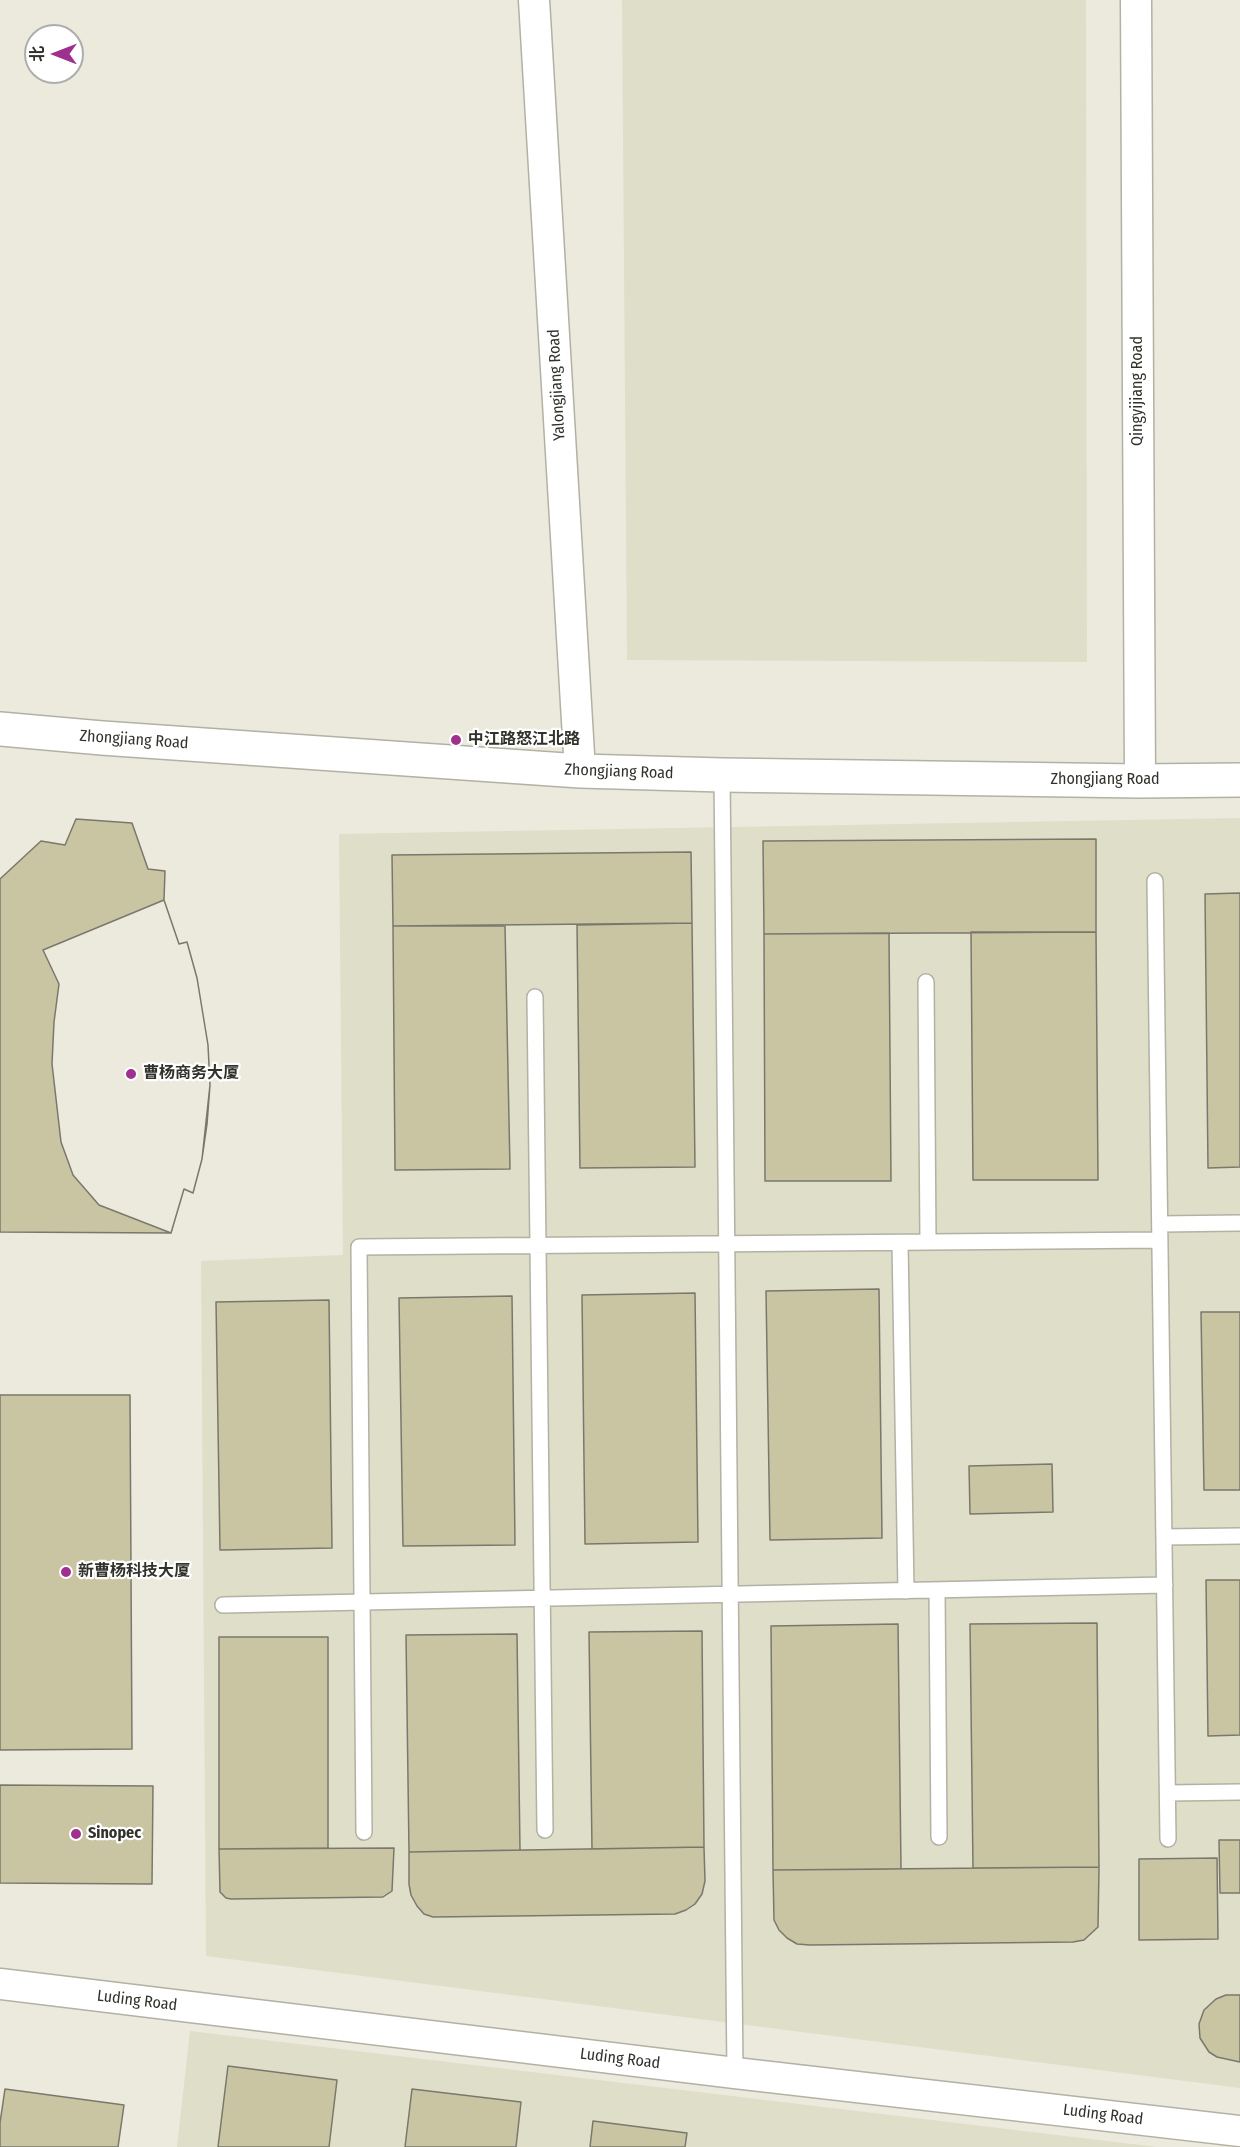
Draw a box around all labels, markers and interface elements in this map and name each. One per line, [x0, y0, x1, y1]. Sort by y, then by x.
north arrow [24, 24, 84, 84]
text: 北 [28, 46, 47, 62]
street label: Yalongjiang Road [544, 329, 570, 441]
street label: Qingyijiang Road [1128, 336, 1148, 446]
street label: Zhongjiang Road [79, 727, 189, 753]
place label: 中江路怒江北路 [468, 730, 580, 750]
marker: 中江路怒江北路 [449, 733, 463, 747]
street label: Zhongjiang Road [564, 761, 674, 783]
street label: Zhongjiang Road [1050, 770, 1160, 790]
place label: 曹杨商务大厦 [143, 1064, 239, 1084]
marker: 曹杨商务大厦 [124, 1067, 138, 1081]
place label: 新曹杨科技大厦 [78, 1562, 190, 1582]
marker: 新曹杨科技大厦 [59, 1565, 73, 1579]
place label: Sinopec [88, 1824, 141, 1844]
marker: Sinopec [69, 1827, 83, 1841]
street label: Luding Road [96, 1987, 178, 2015]
street label: Luding Road [579, 2045, 661, 2073]
street label: Luding Road [1062, 2101, 1144, 2129]

